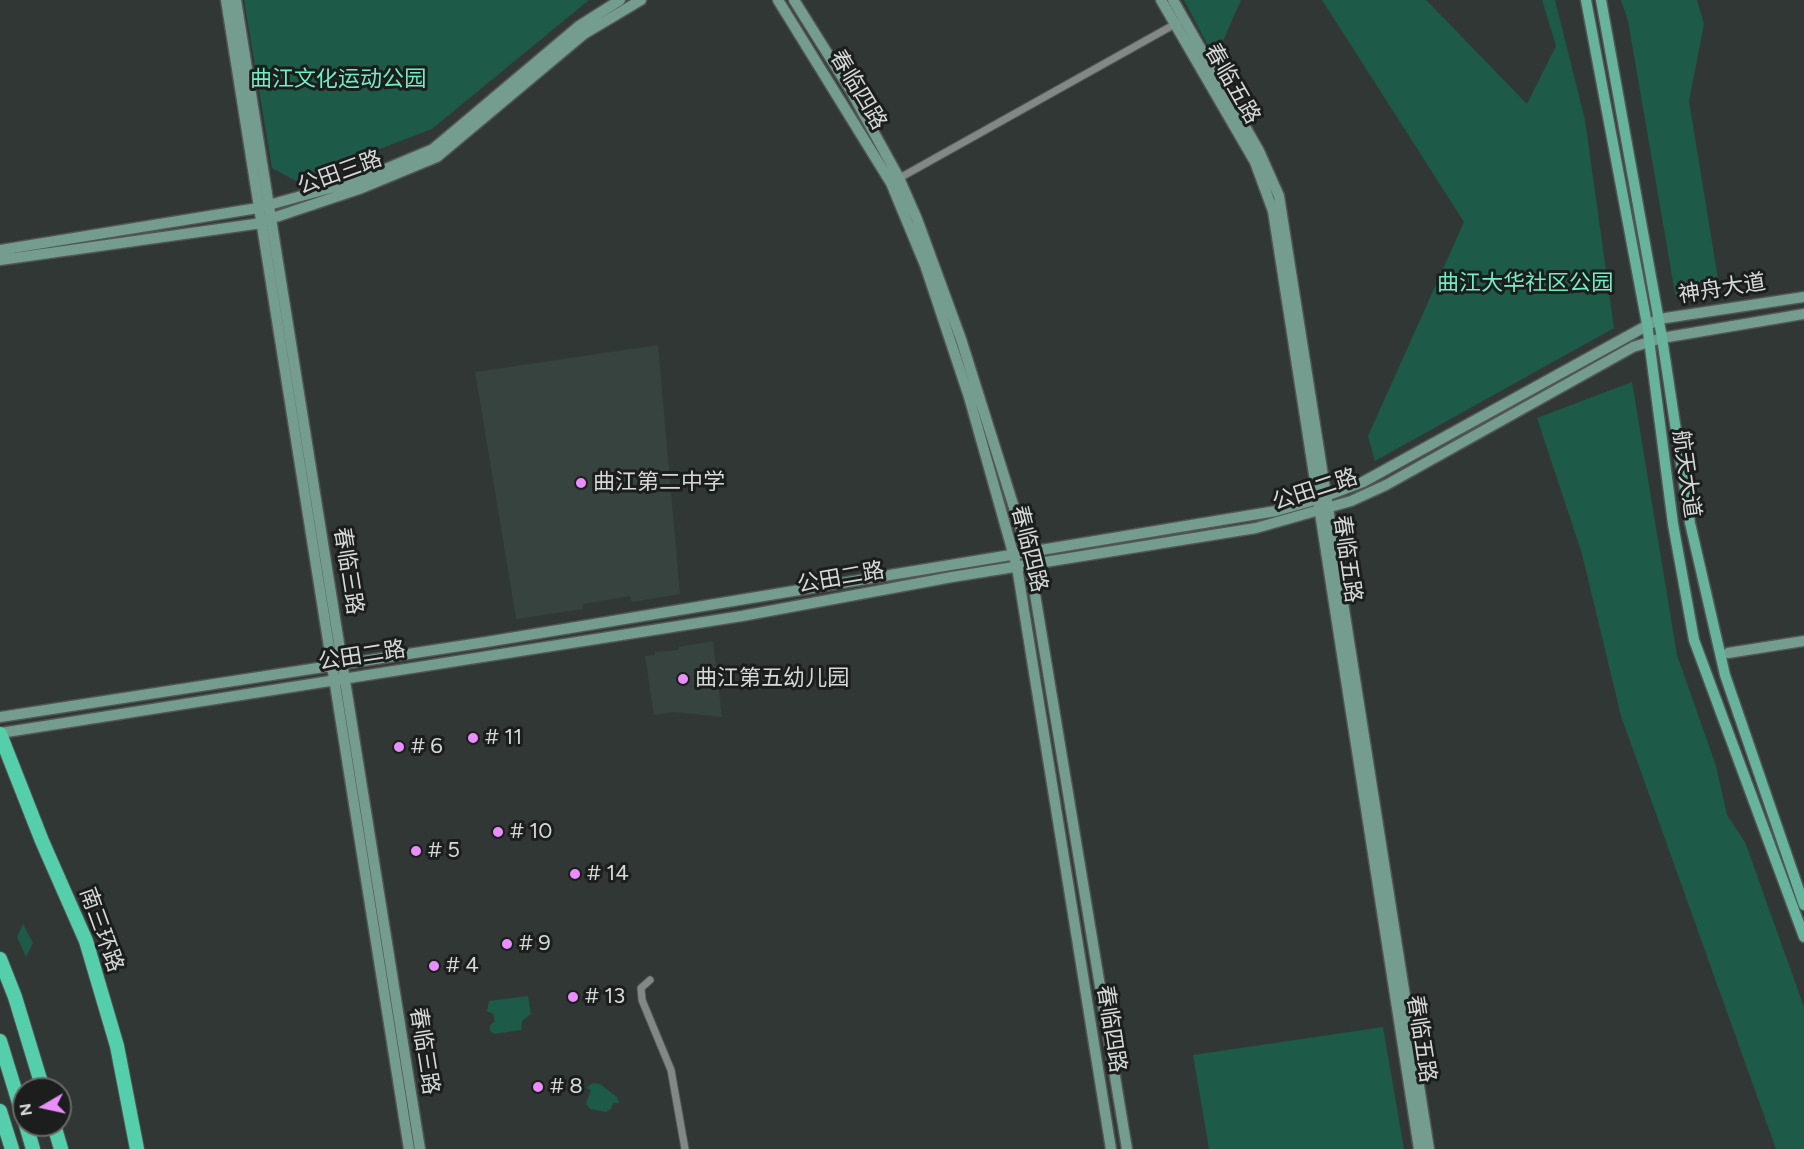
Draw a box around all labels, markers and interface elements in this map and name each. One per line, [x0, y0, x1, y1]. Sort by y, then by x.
street label: 春临五路 [1199, 39, 1265, 129]
street label: 春临四路 [824, 45, 892, 135]
park label: 曲江文化运动公园 [250, 67, 426, 93]
street label: 公田三路 [294, 146, 386, 200]
street label: 神舟大道 [1676, 269, 1768, 309]
park label: 曲江大华社区公园 [1437, 271, 1613, 297]
street label: 航天大道 [1667, 429, 1705, 519]
street label: 公田二路 [1269, 464, 1361, 516]
place label: 曲江第二中学 [593, 470, 725, 496]
marker: 曲江第二中学 [574, 476, 588, 490]
street label: 春临四路 [1006, 503, 1052, 595]
street label: 春临五路 [1328, 514, 1366, 604]
street label: 春临三路 [328, 525, 368, 617]
street label: 公田二路 [795, 557, 887, 599]
street label: 公田二路 [316, 636, 408, 676]
place label: 曲江第五幼儿园 [695, 666, 849, 692]
marker: 曲江第五幼儿园 [676, 672, 690, 686]
place label: # 11 [485, 725, 522, 751]
marker: # 11 [466, 731, 480, 745]
place label: # 6 [411, 734, 443, 760]
marker: # 6 [392, 740, 406, 754]
place label: # 10 [510, 819, 552, 845]
marker: # 10 [491, 825, 505, 839]
place label: # 5 [428, 838, 460, 864]
marker: # 5 [409, 844, 423, 858]
place label: # 14 [587, 861, 629, 887]
marker: # 14 [568, 867, 582, 881]
street label: 南三环路 [74, 884, 128, 976]
place label: # 9 [519, 931, 551, 957]
marker: # 9 [500, 937, 514, 951]
place label: # 4 [446, 953, 479, 979]
marker: # 4 [427, 959, 441, 973]
street label: 春临四路 [1091, 983, 1131, 1075]
place label: # 13 [585, 984, 625, 1010]
marker: # 13 [566, 990, 580, 1004]
street label: 春临五路 [1401, 993, 1441, 1085]
street label: 春临三路 [404, 1005, 444, 1097]
place label: # 8 [550, 1074, 583, 1100]
north arrow [12, 1077, 72, 1137]
marker: # 8 [531, 1080, 545, 1094]
text: N [15, 1102, 36, 1117]

